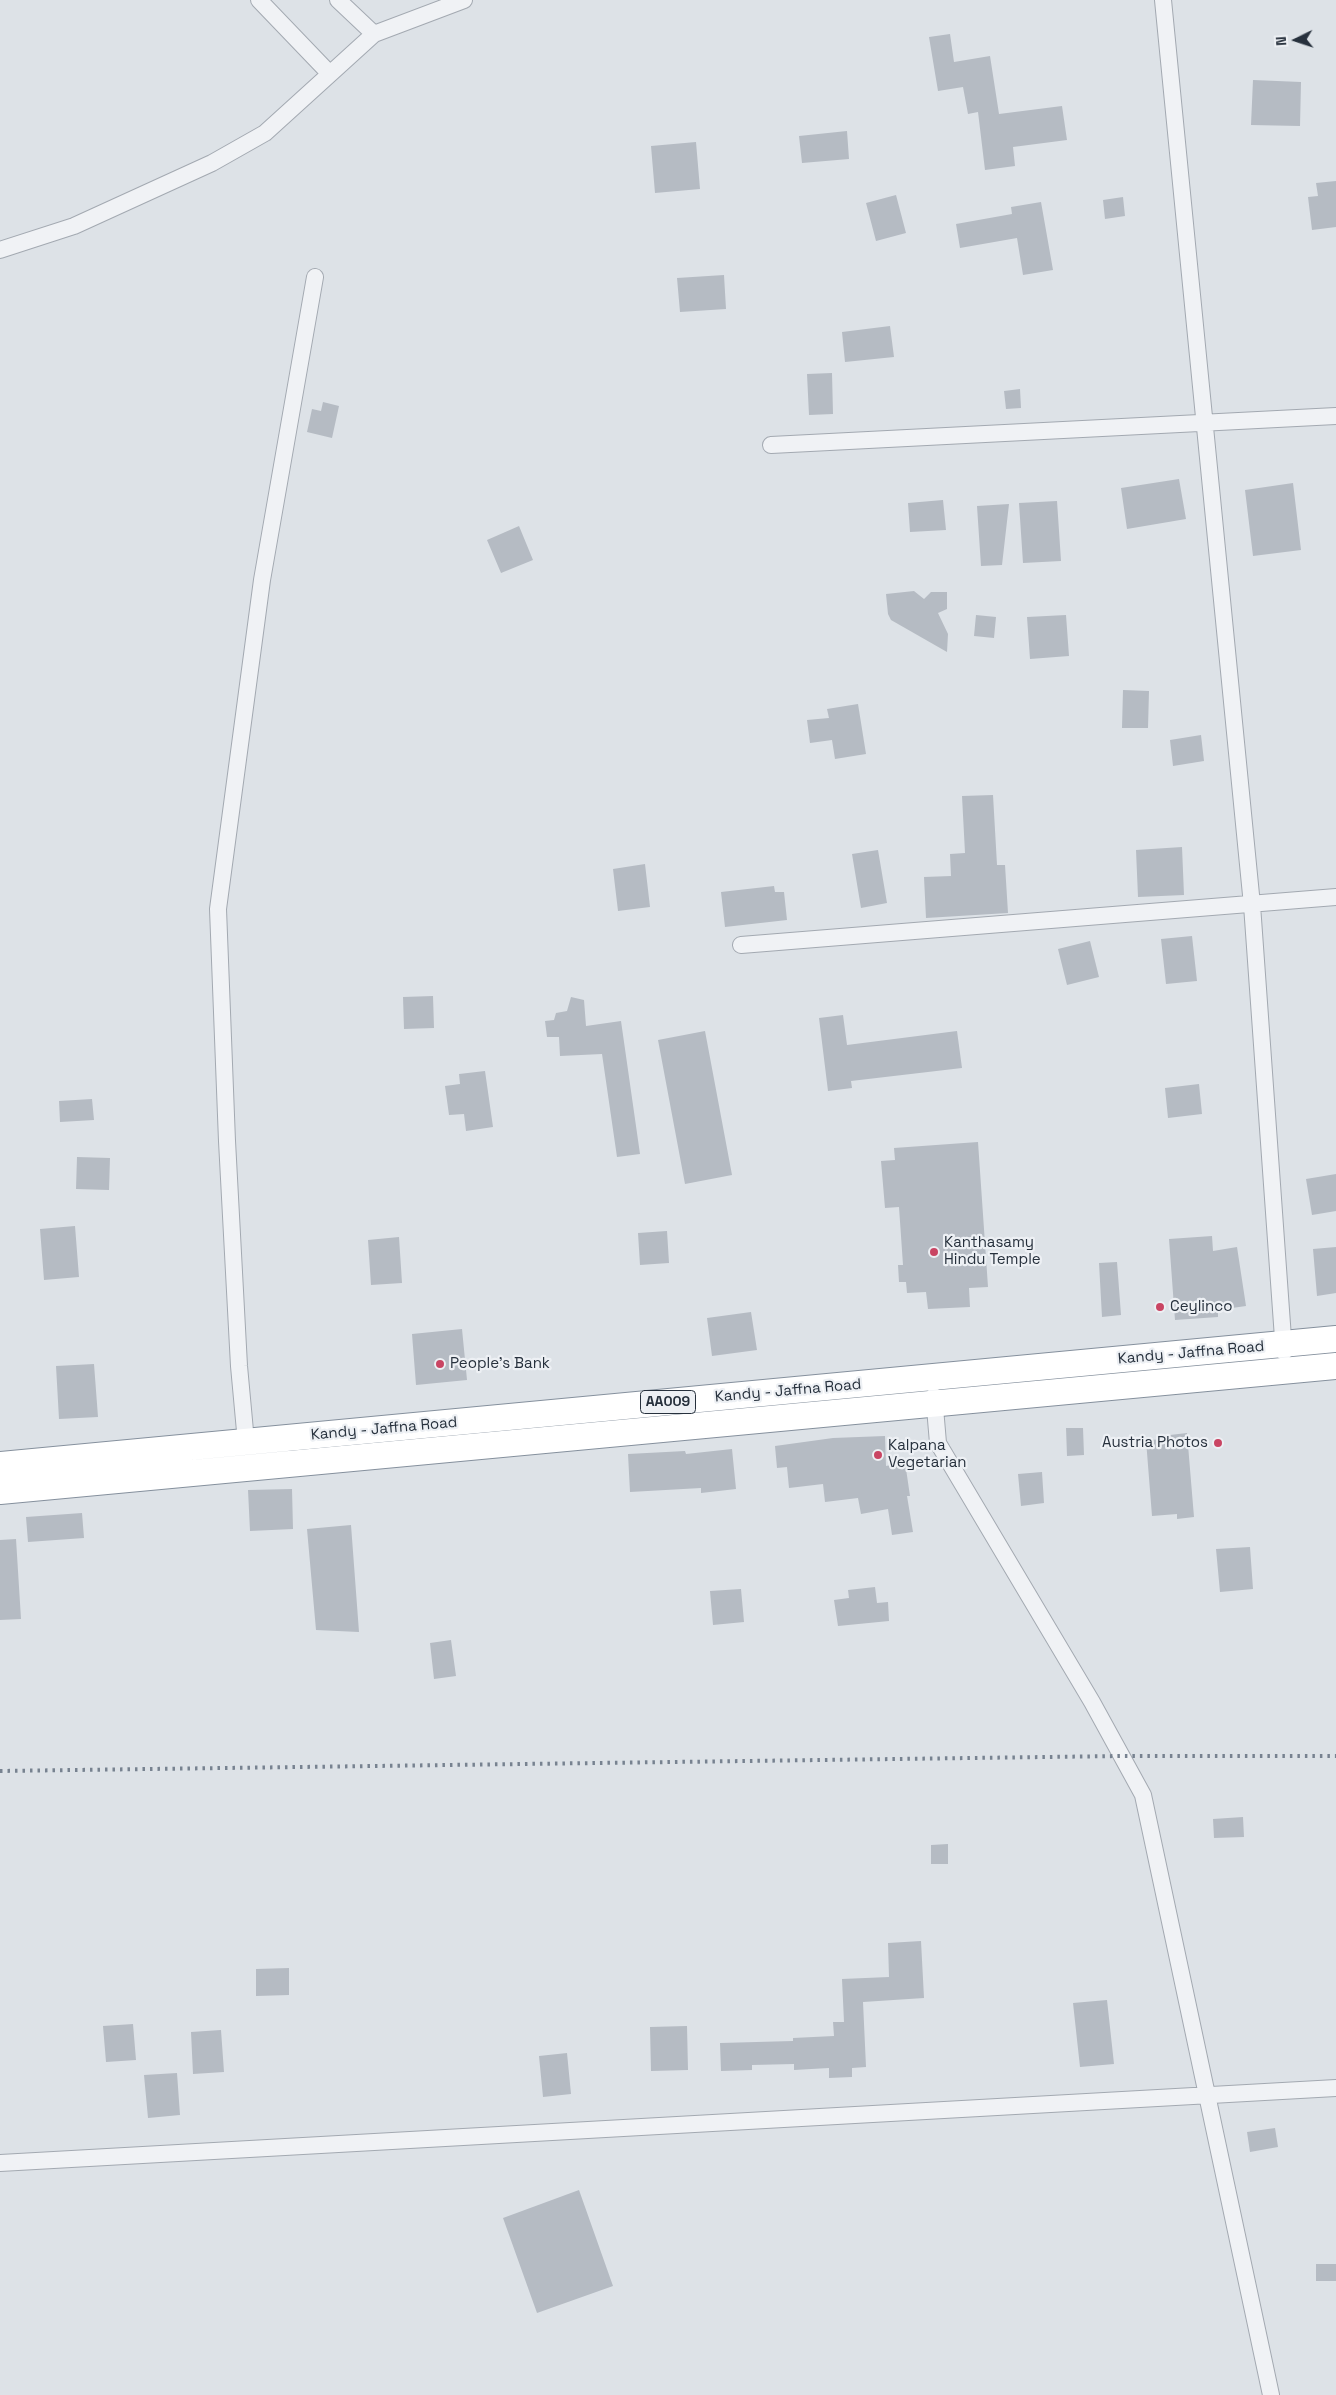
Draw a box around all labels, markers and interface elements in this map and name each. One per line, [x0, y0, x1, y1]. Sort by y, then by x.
north arrow [1271, 15, 1321, 65]
text: N [1272, 36, 1290, 46]
place label: Kanthasamy Hindu Temple [944, 1234, 1041, 1269]
marker: Kanthasamy Hindu Temple [928, 1246, 940, 1258]
place label: Ceylinco [1170, 1298, 1232, 1316]
marker: Ceylinco [1154, 1301, 1166, 1313]
street label: Kandy - Jaffna Road [1117, 1338, 1265, 1368]
place label: People's Bank [450, 1355, 550, 1373]
marker: People's Bank [434, 1358, 446, 1370]
street label: Kandy - Jaffna Road [714, 1376, 862, 1406]
road number: AA009 [640, 1390, 696, 1414]
street label: Kandy - Jaffna Road [310, 1414, 458, 1444]
place label: Austria Photos [1102, 1434, 1208, 1452]
place label: Kalpana Vegetarian [888, 1437, 966, 1472]
marker: Austria Photos [1212, 1437, 1224, 1449]
marker: Kalpana Vegetarian [872, 1449, 884, 1461]

